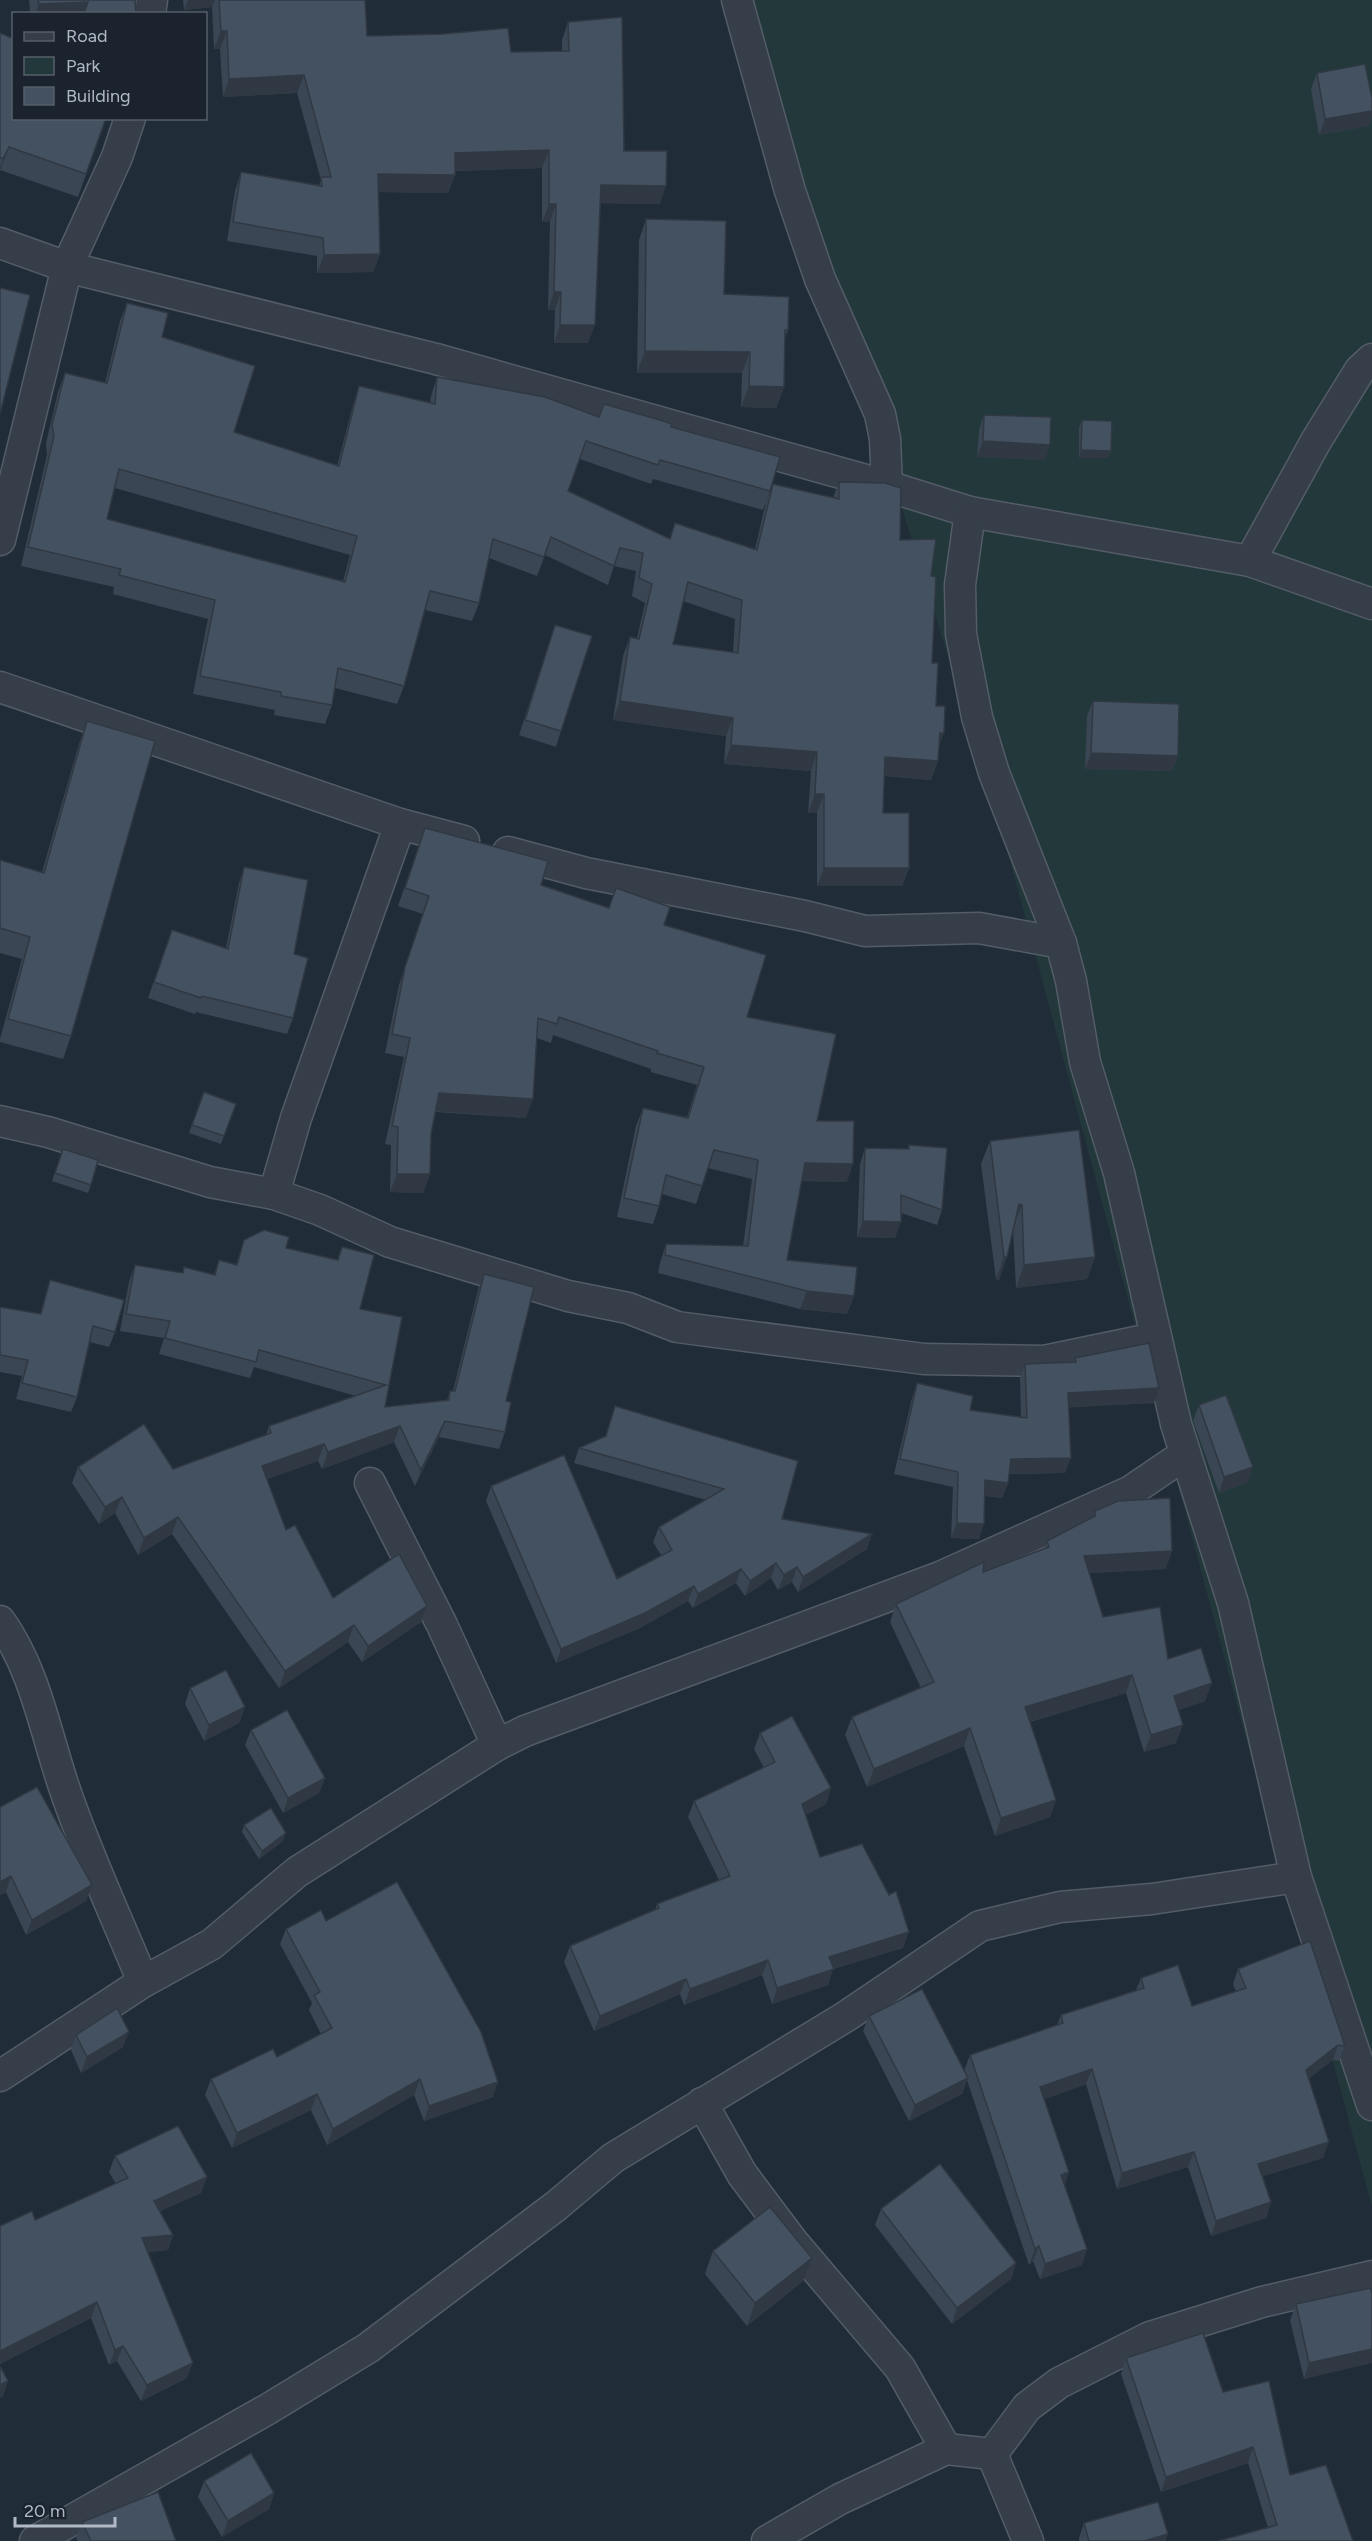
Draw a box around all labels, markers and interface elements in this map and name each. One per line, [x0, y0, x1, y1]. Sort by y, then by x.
legend [12, 12, 207, 120]
text: Road [66, 25, 107, 47]
text: Park [66, 55, 101, 77]
text: Building [66, 85, 131, 107]
scale bar [15, 2490, 116, 2528]
text: 20 m [24, 2500, 65, 2522]

